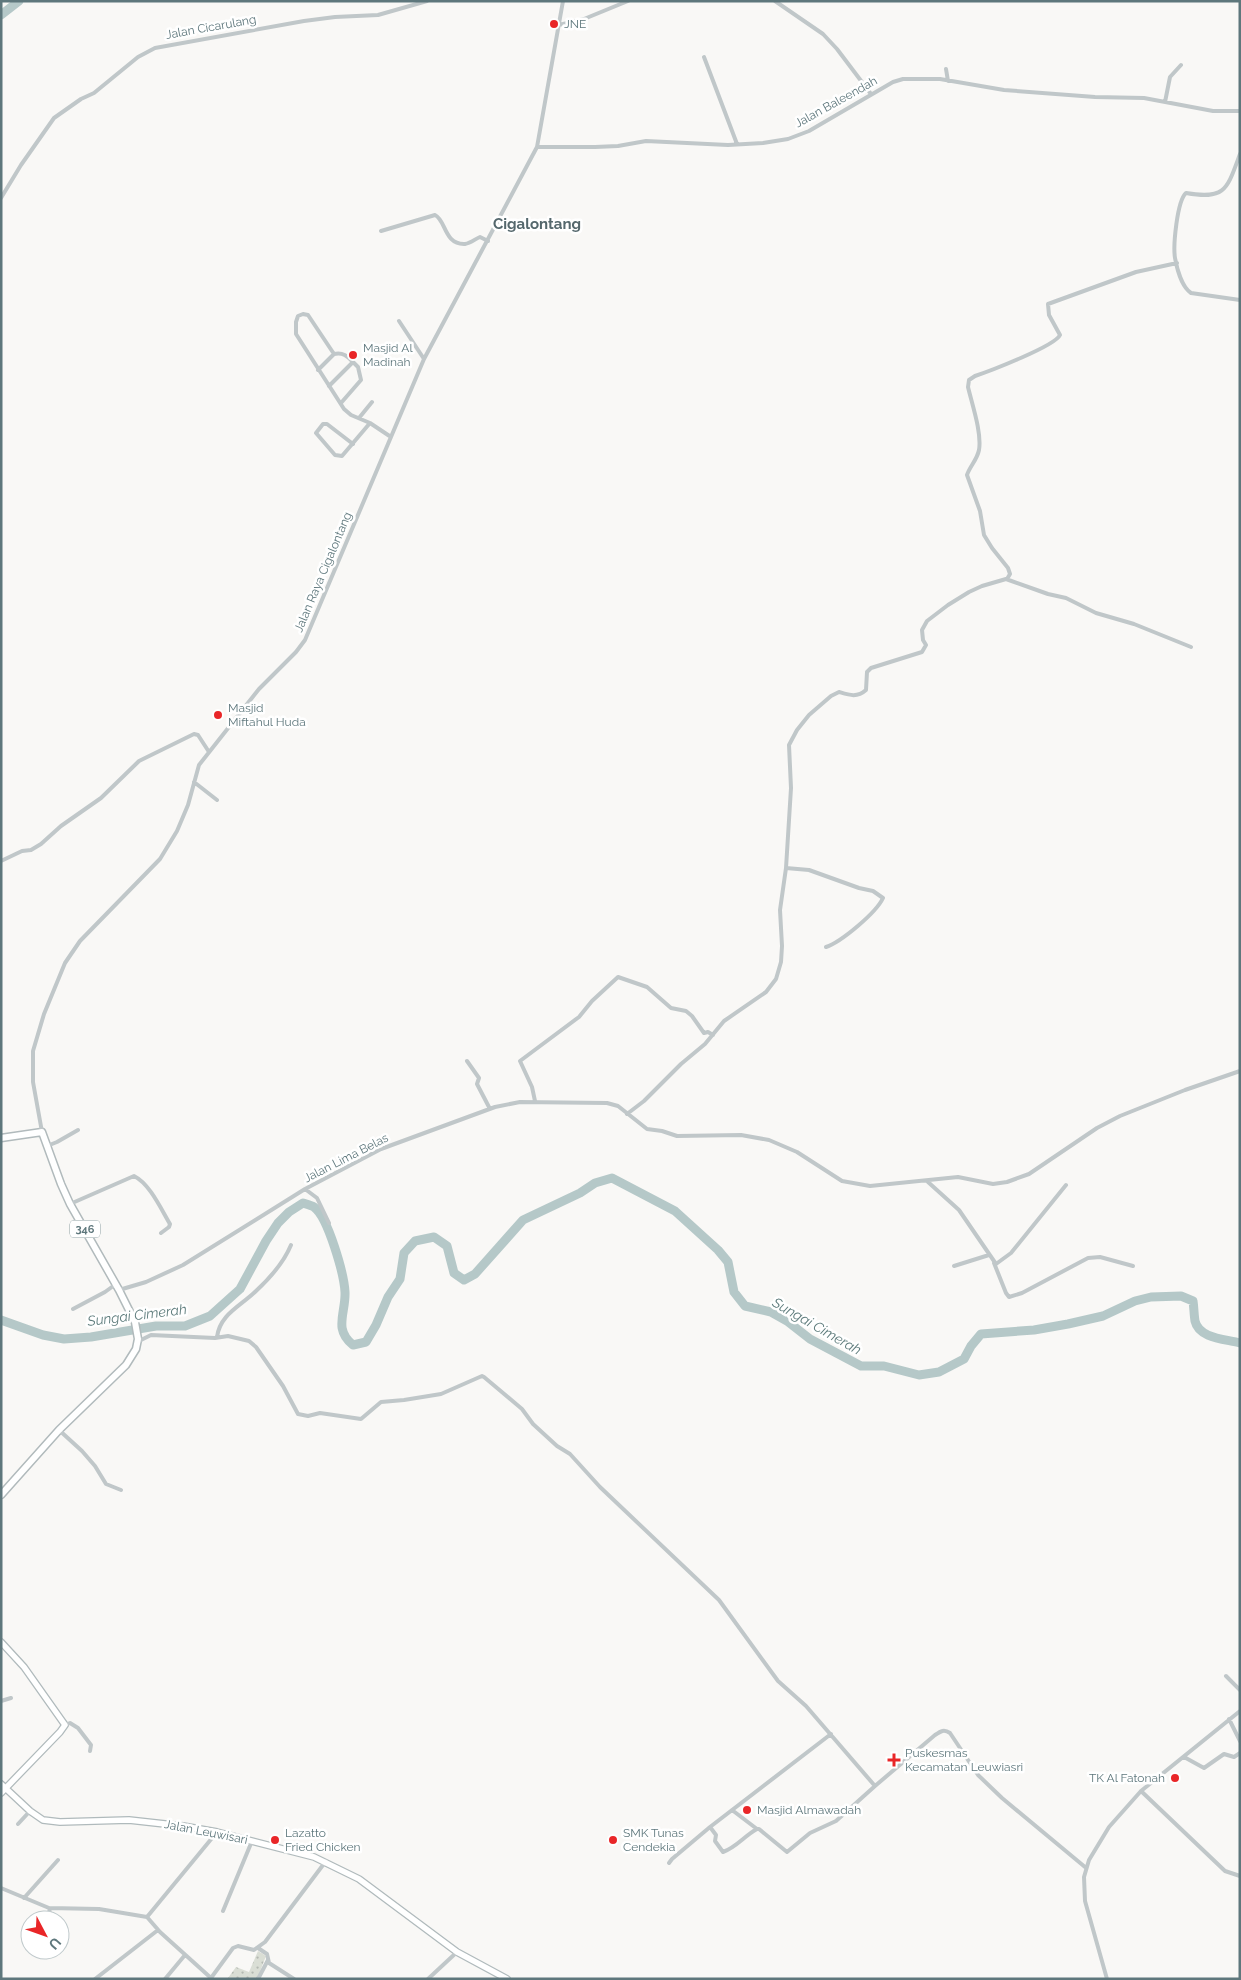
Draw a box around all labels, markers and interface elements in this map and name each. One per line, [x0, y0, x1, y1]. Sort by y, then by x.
street label: Jalan Cicarulang [165, 12, 257, 42]
place label: JNE [564, 17, 586, 31]
marker: JNE [548, 18, 560, 30]
street label: Jalan Baleendah [792, 74, 880, 130]
district label: Cigalontang [493, 215, 581, 233]
place label: Masjid Al Madinah [363, 341, 413, 369]
marker: Masjid Al Madinah [347, 349, 359, 361]
street label: Jalan Raya Cigalontang [291, 510, 355, 634]
place label: Masjid Miftahul Huda [228, 701, 306, 729]
marker: Masjid Miftahul Huda [212, 709, 224, 721]
street label: Jalan Lima Belas [301, 1131, 391, 1185]
road number: 346 [70, 1220, 100, 1238]
water label: Sungai Cimerah [769, 1294, 864, 1358]
water label: Sungai Cimerah [85, 1301, 188, 1329]
place label: Puskesmas Kecamatan Leuwiasri [905, 1746, 1023, 1774]
marker: Puskesmas Kecamatan Leuwiasri [887, 1753, 901, 1767]
place label: TK Al Fatonah [1089, 1771, 1165, 1785]
marker: TK Al Fatonah [1169, 1772, 1181, 1784]
place label: Masjid Almawadah [757, 1803, 861, 1817]
marker: Masjid Almawadah [741, 1804, 753, 1816]
street label: Jalan Leuwisari [163, 1817, 249, 1847]
place label: Lazatto Fried Chicken [285, 1826, 361, 1854]
place label: SMK Tunas Cendekia [623, 1826, 684, 1854]
marker: Lazatto Fried Chicken [269, 1834, 281, 1846]
marker: SMK Tunas Cendekia [607, 1834, 619, 1846]
north arrow [20, 1910, 70, 1960]
text: U [45, 1934, 64, 1953]

